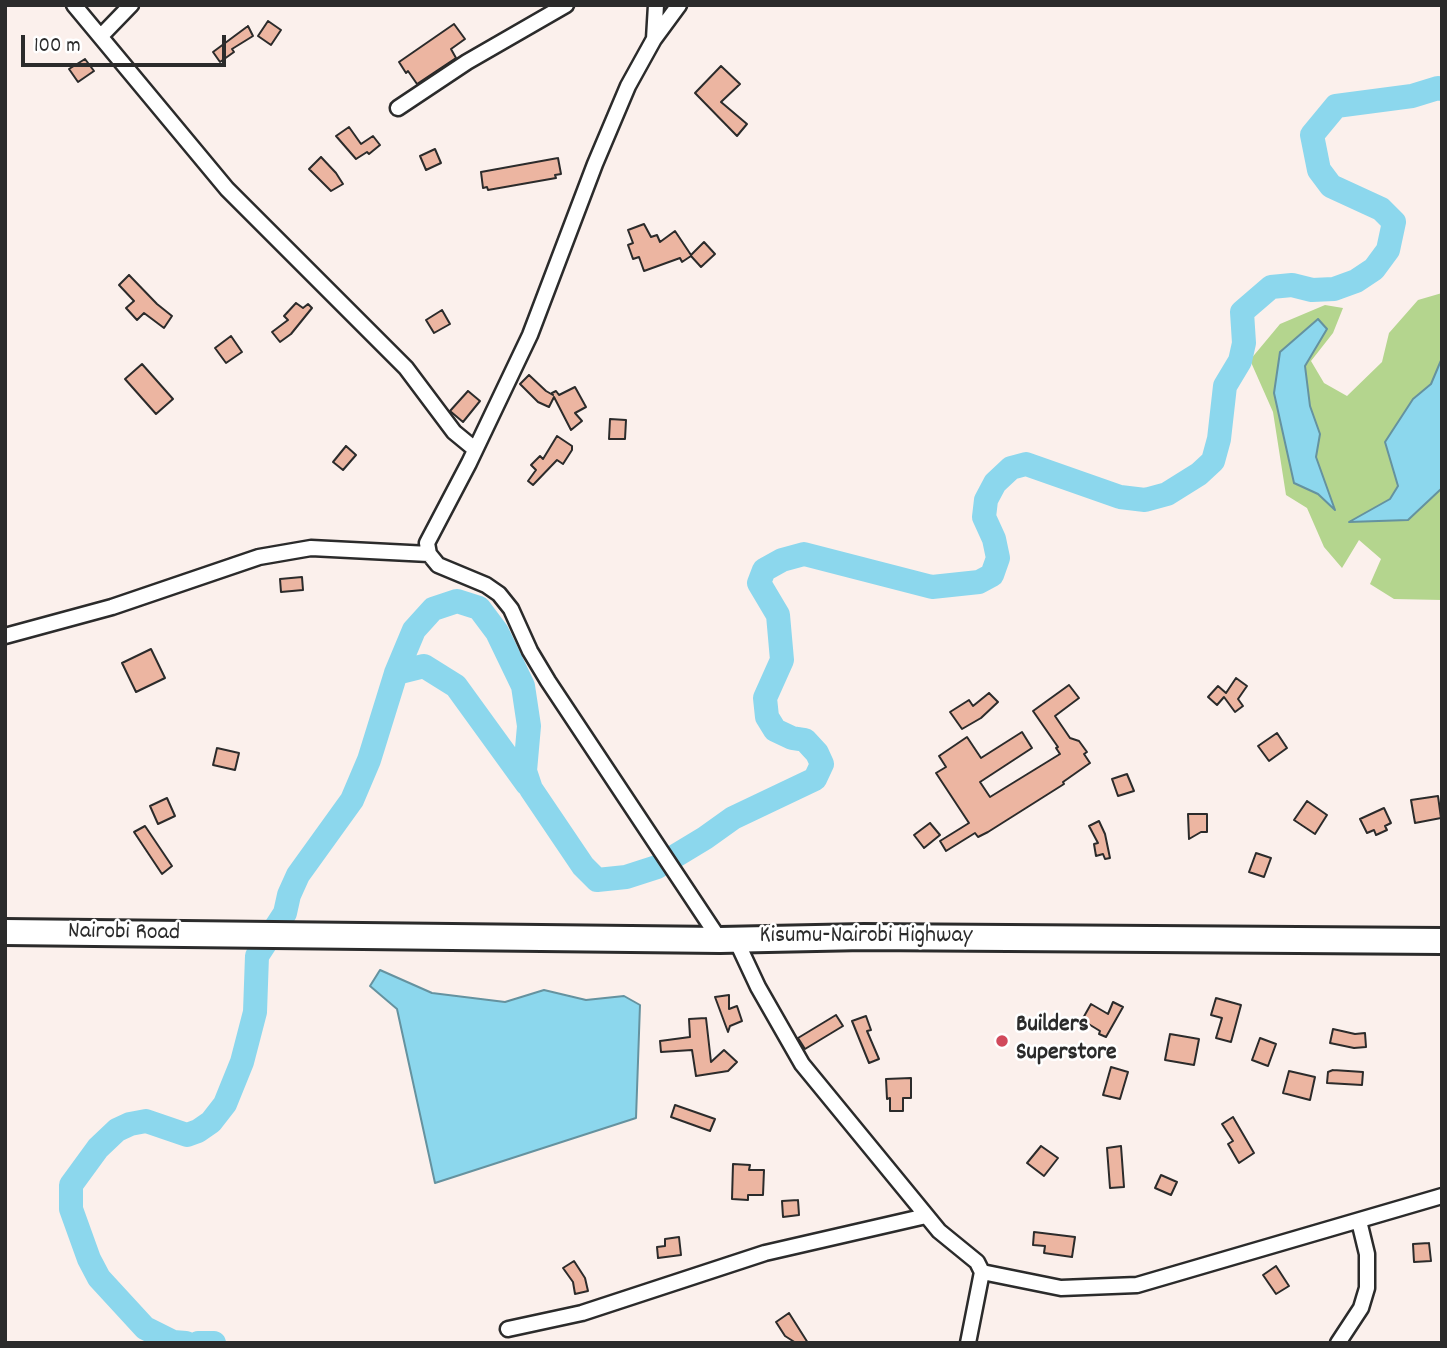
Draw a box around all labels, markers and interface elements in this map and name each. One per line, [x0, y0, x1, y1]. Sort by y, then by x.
scale bar [24, 21, 229, 65]
text: 100 m [34, 32, 81, 62]
street label: Nairobi Road [68, 919, 180, 949]
street label: Kisumu-Nairobi Highway [760, 924, 972, 952]
place label: Builders Superstore [1016, 1013, 1117, 1069]
marker: Builders Superstore [994, 1033, 1010, 1049]

